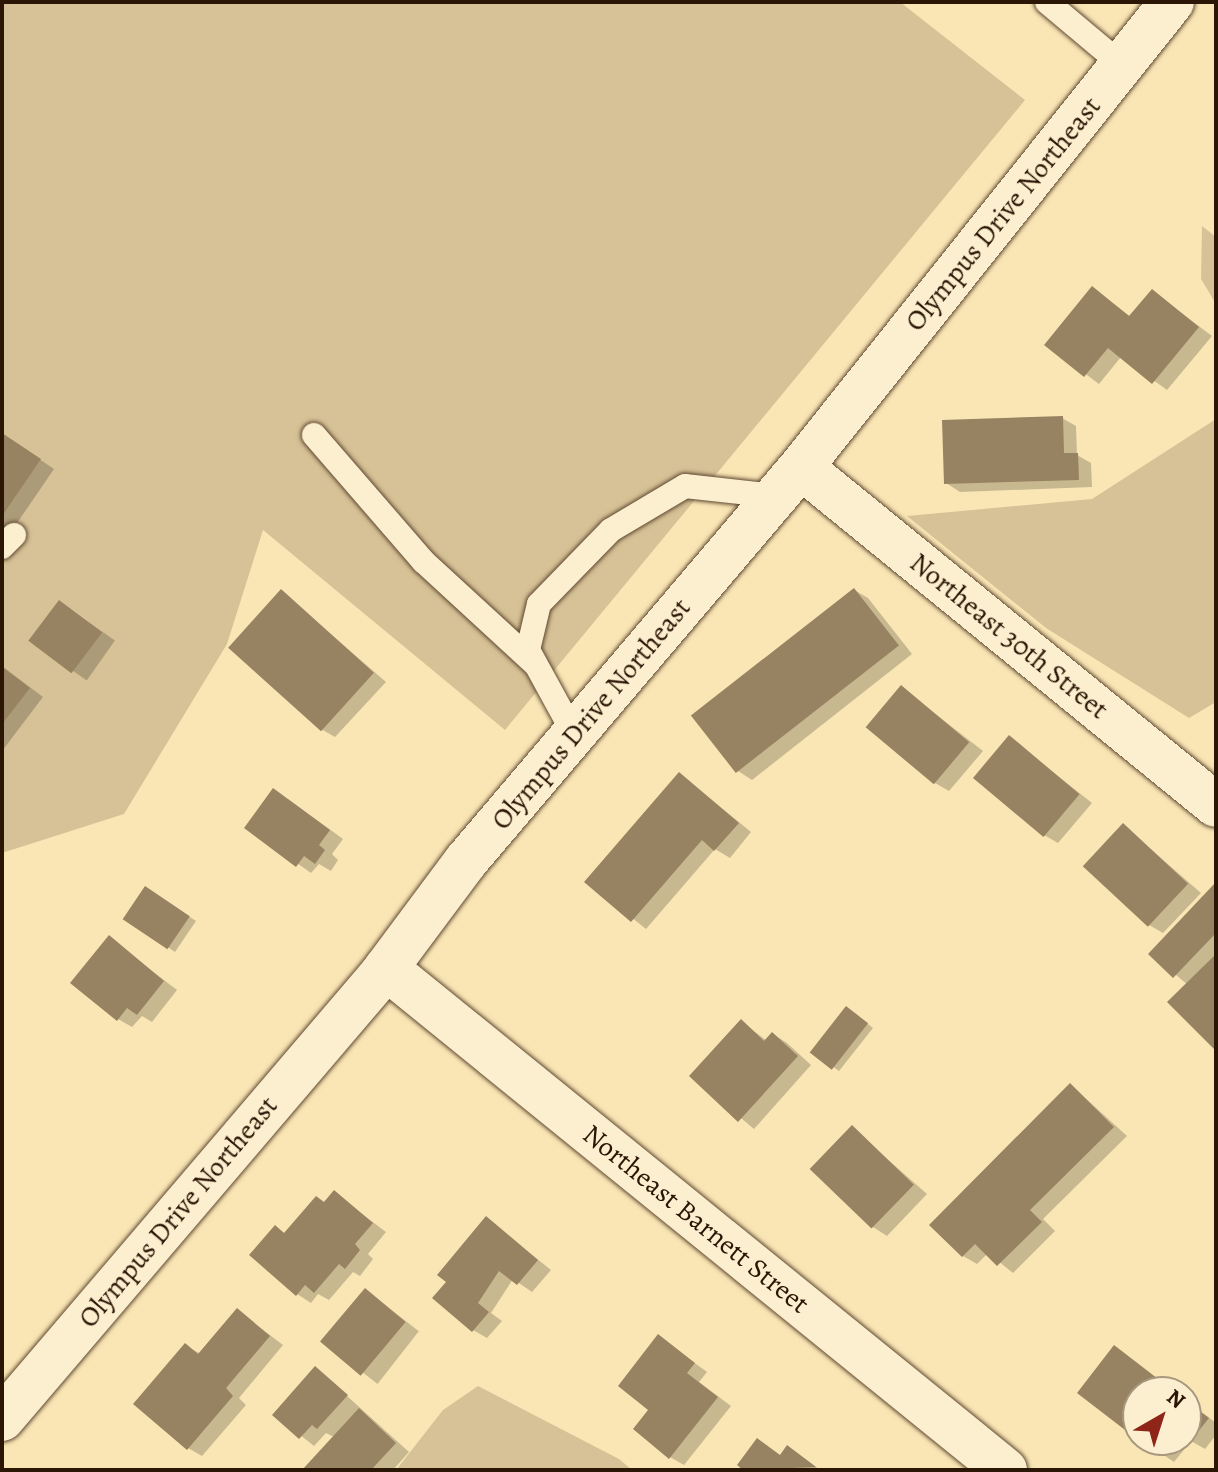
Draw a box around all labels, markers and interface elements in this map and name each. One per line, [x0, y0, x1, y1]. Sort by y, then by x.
street label: Olympus Drive Northeast [898, 90, 1108, 338]
street label: Northeast 30th Street [903, 546, 1115, 726]
street label: Olympus Drive Northeast [484, 591, 698, 837]
street label: Olympus Drive Northeast [71, 1089, 285, 1335]
street label: Northeast Barnett Street [576, 1117, 816, 1321]
north arrow [1122, 1376, 1202, 1456]
text: N [1160, 1382, 1192, 1416]

